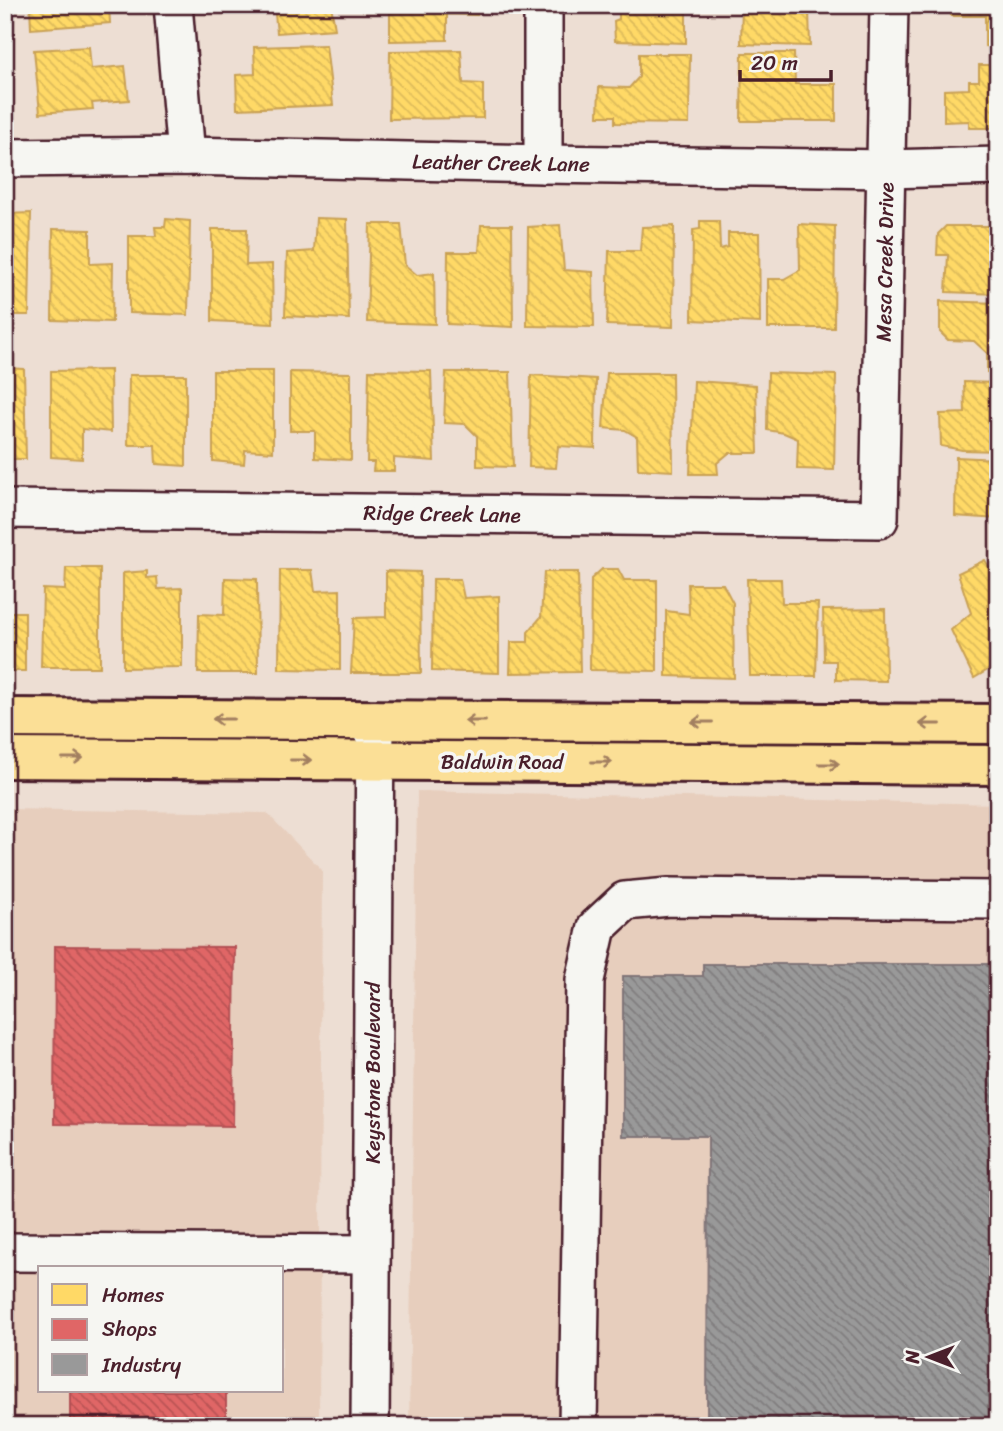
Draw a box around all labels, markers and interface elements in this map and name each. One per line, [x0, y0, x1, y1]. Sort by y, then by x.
scale bar [740, 38, 832, 82]
text: 20 m [751, 44, 798, 82]
street label: Leather Creek Lane [412, 142, 590, 184]
street label: Mesa Creek Drive [865, 182, 905, 342]
street label: Ridge Creek Lane [363, 494, 521, 534]
one-way arrow [211, 712, 234, 726]
one-way arrow [463, 714, 486, 728]
one-way arrow [691, 715, 714, 729]
one-way arrow [918, 717, 941, 730]
street label: Baldwin Road [441, 743, 565, 781]
one-way arrow [62, 752, 85, 765]
one-way arrow [289, 753, 312, 767]
one-way arrow [590, 755, 613, 769]
one-way arrow [818, 757, 841, 771]
street label: Keystone Boulevard [354, 980, 392, 1164]
legend [38, 1266, 284, 1392]
text: Homes [102, 1276, 164, 1314]
text: Shops [102, 1310, 157, 1348]
north arrow [894, 1322, 964, 1392]
text: Industry [101, 1346, 181, 1384]
text: N [896, 1350, 929, 1365]

